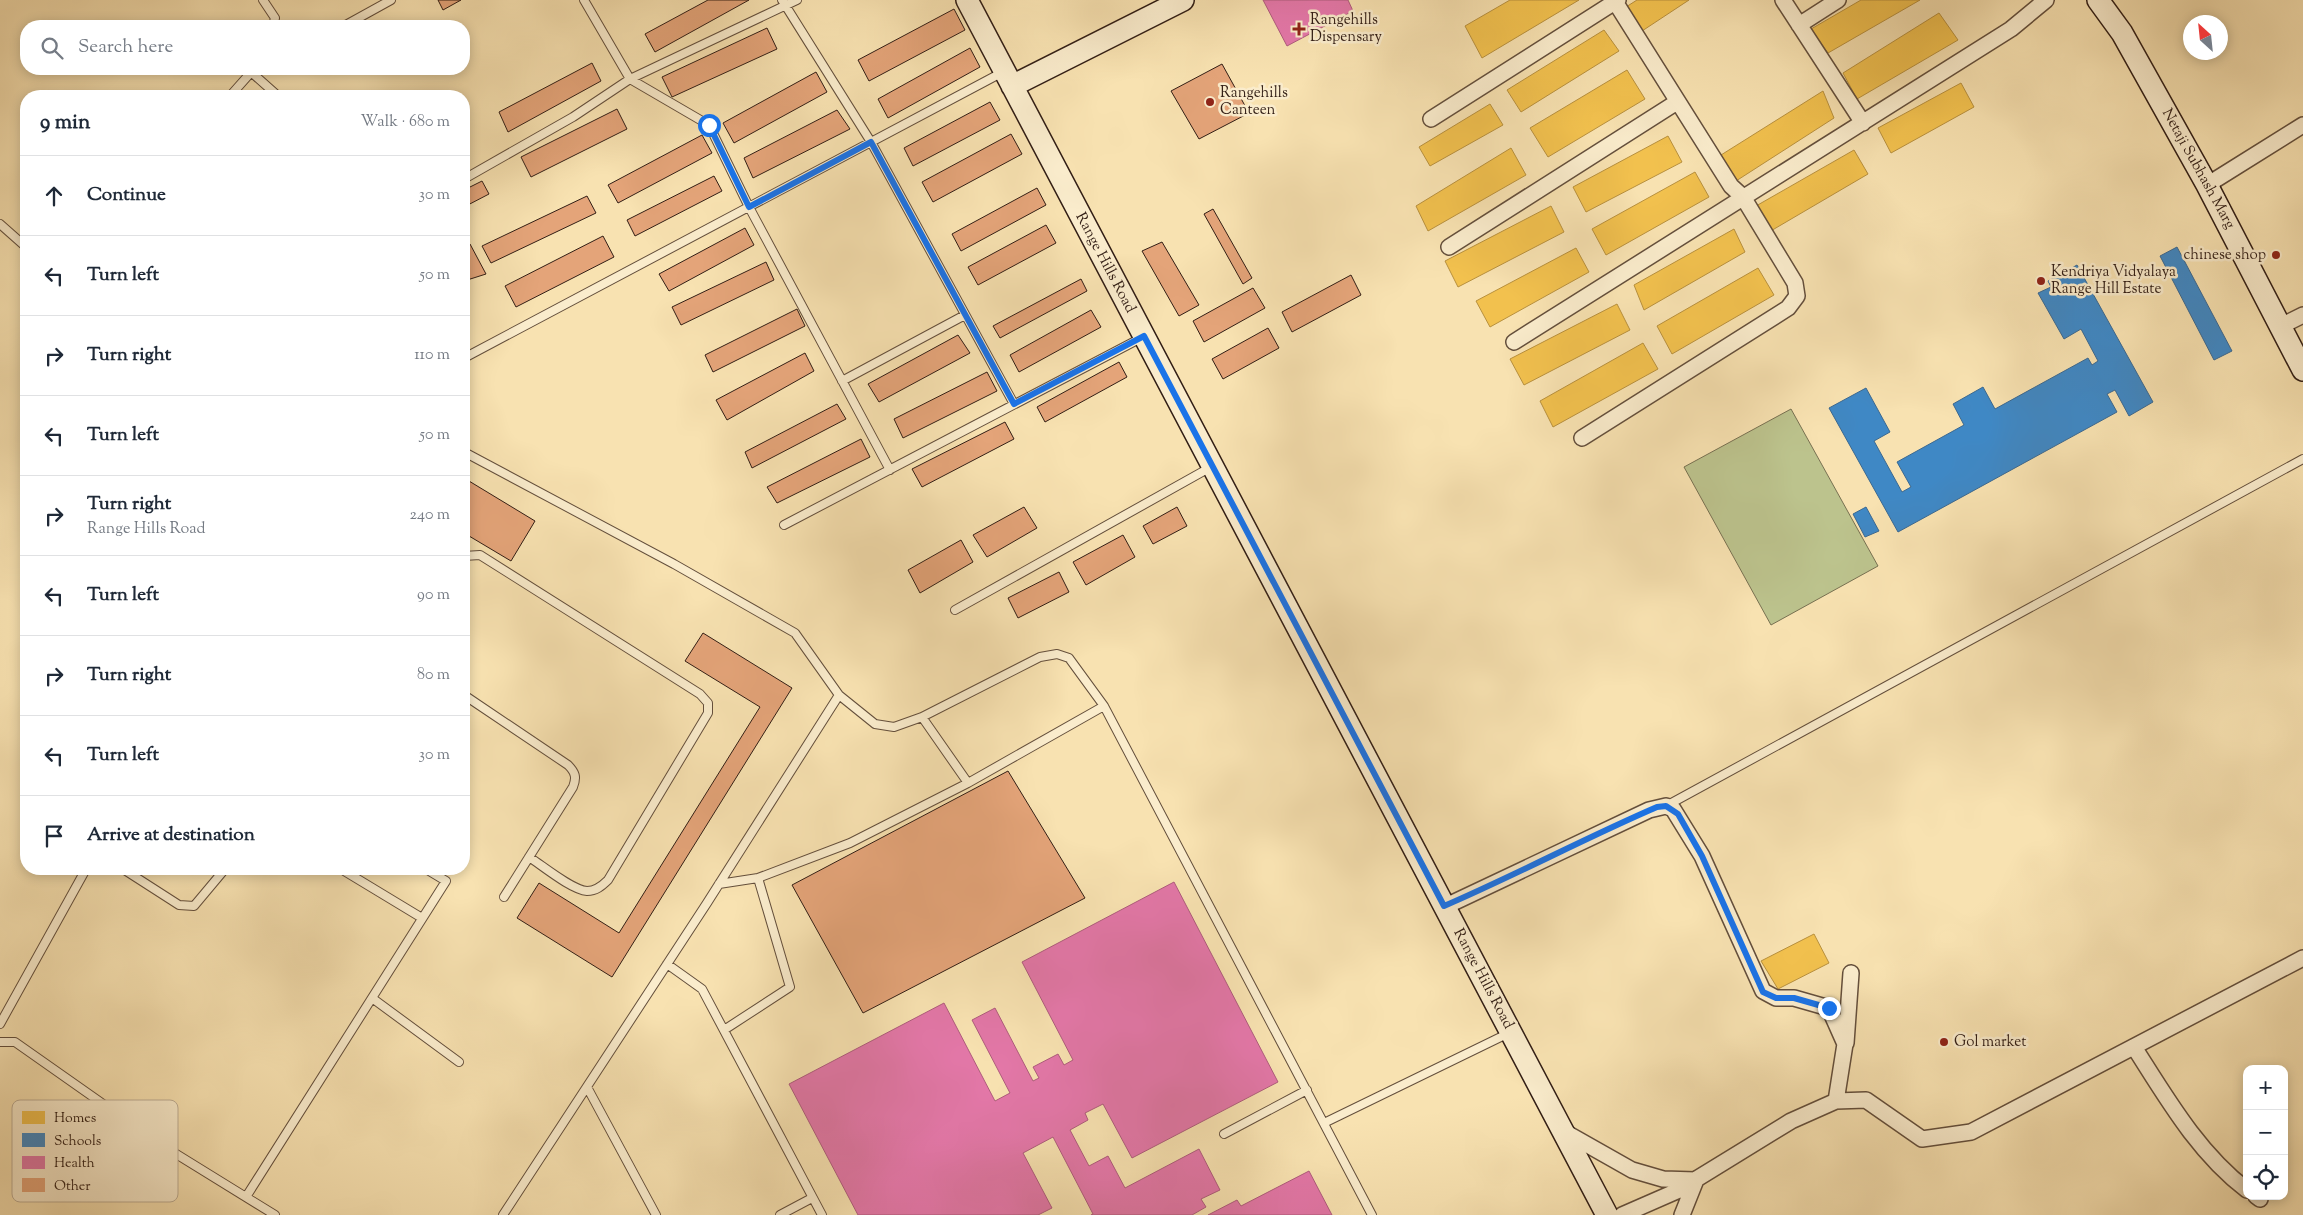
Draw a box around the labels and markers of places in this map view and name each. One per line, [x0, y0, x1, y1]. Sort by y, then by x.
place label: Rangehills Dispensary [1310, 10, 1382, 48]
marker: Rangehills Dispensary [1292, 22, 1306, 36]
place label: Rangehills Canteen [1220, 83, 1288, 121]
marker: Rangehills Canteen [1204, 96, 1216, 108]
place label: chinese shop [2184, 245, 2266, 266]
marker: chinese shop [2270, 249, 2282, 261]
place label: Kendriya Vidyalaya Range Hill Estate [2051, 262, 2176, 300]
marker: Kendriya Vidyalaya Range Hill Estate [2035, 275, 2047, 287]
place label: Gol market [1954, 1032, 2026, 1053]
marker: Gol market [1938, 1036, 1950, 1048]

